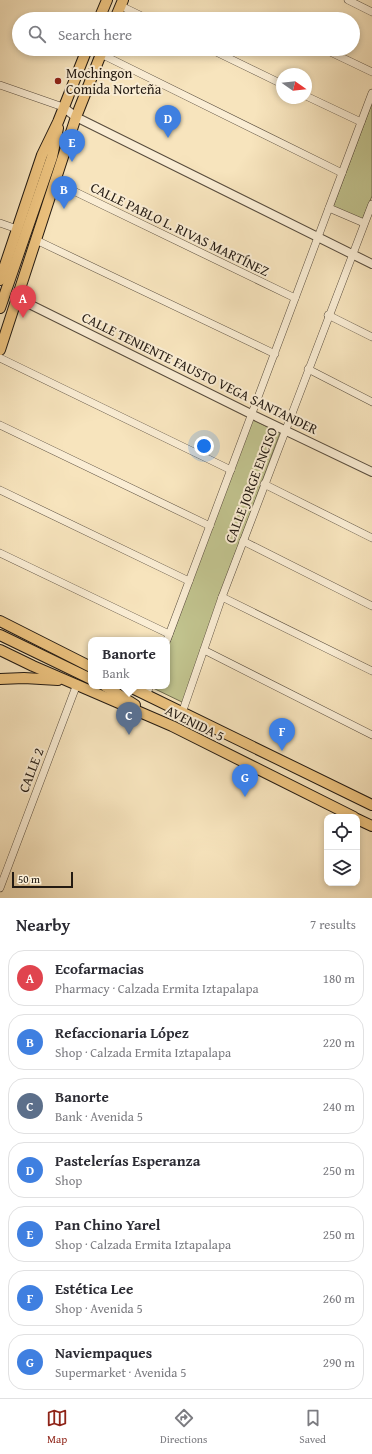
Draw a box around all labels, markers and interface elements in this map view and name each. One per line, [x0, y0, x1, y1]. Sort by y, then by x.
search box [12, 12, 360, 56]
icon: search [26, 23, 48, 45]
text: Search here [58, 24, 132, 45]
place label: Mochingon Comida Norteña [66, 63, 162, 99]
north arrow [276, 68, 312, 104]
marker: Mochingon Comida Norteña [53, 76, 63, 86]
pin: D [155, 105, 181, 138]
pin: E [59, 129, 85, 162]
pin: B [51, 176, 77, 209]
street label: CALLE PABLO L. RIVAS MARTÍNEZ [87, 177, 273, 281]
pin: A [10, 285, 36, 318]
street label: CALLE TENIENTE FAUSTO VEGA SANTANDER [79, 307, 322, 439]
street label: CALLE JORGE ENCISO [220, 424, 282, 546]
your location [194, 436, 214, 456]
popup [88, 637, 170, 689]
text: Banorte [102, 643, 156, 664]
text: Bank [102, 664, 130, 683]
street label: AVENIDA 5 [162, 700, 228, 746]
pin: C [116, 702, 142, 735]
pin: F [269, 718, 295, 751]
street label: CALLE 2 [13, 745, 49, 795]
pin: G [232, 764, 258, 797]
map controls [324, 814, 360, 886]
button: locate [324, 814, 360, 850]
button: layers [324, 850, 360, 886]
scale bar [12, 870, 73, 889]
text: 50 m [18, 871, 40, 887]
text: Nearby [16, 912, 70, 937]
text: 7 results [310, 915, 356, 934]
text: Ecofarmacias [55, 958, 144, 979]
text: A [26, 969, 34, 988]
text: 180 m [323, 969, 355, 988]
text: Pharmacy · Calzada Ermita Iztapalapa [55, 979, 259, 998]
text: Refaccionaria López [55, 1022, 189, 1043]
text: B [26, 1033, 34, 1052]
text: 220 m [323, 1033, 355, 1052]
text: Shop · Calzada Ermita Iztapalapa [55, 1043, 231, 1062]
text: Banorte [55, 1086, 109, 1107]
text: C [26, 1097, 34, 1116]
text: 240 m [323, 1097, 355, 1116]
text: Bank · Avenida 5 [55, 1107, 143, 1126]
text: Pastelerías Esperanza [55, 1150, 200, 1171]
text: D [26, 1161, 34, 1180]
text: 250 m [323, 1161, 355, 1180]
text: Shop [55, 1171, 82, 1190]
text: Pan Chino Yarel [55, 1214, 161, 1235]
text: E [27, 1225, 33, 1244]
text: 250 m [323, 1225, 355, 1244]
text: Shop · Calzada Ermita Iztapalapa [55, 1235, 231, 1254]
text: Estética Lee [55, 1278, 133, 1299]
text: F [27, 1289, 33, 1308]
text: 260 m [323, 1289, 355, 1308]
text: Shop · Avenida 5 [55, 1299, 143, 1318]
text: Naviempaques [55, 1342, 152, 1363]
text: G [26, 1353, 34, 1372]
text: 290 m [323, 1353, 355, 1372]
text: Supermarket · Avenida 5 [55, 1363, 187, 1382]
tab: Map [46, 1407, 68, 1447]
tab: Directions [160, 1407, 207, 1447]
tab: Saved [299, 1407, 326, 1447]

